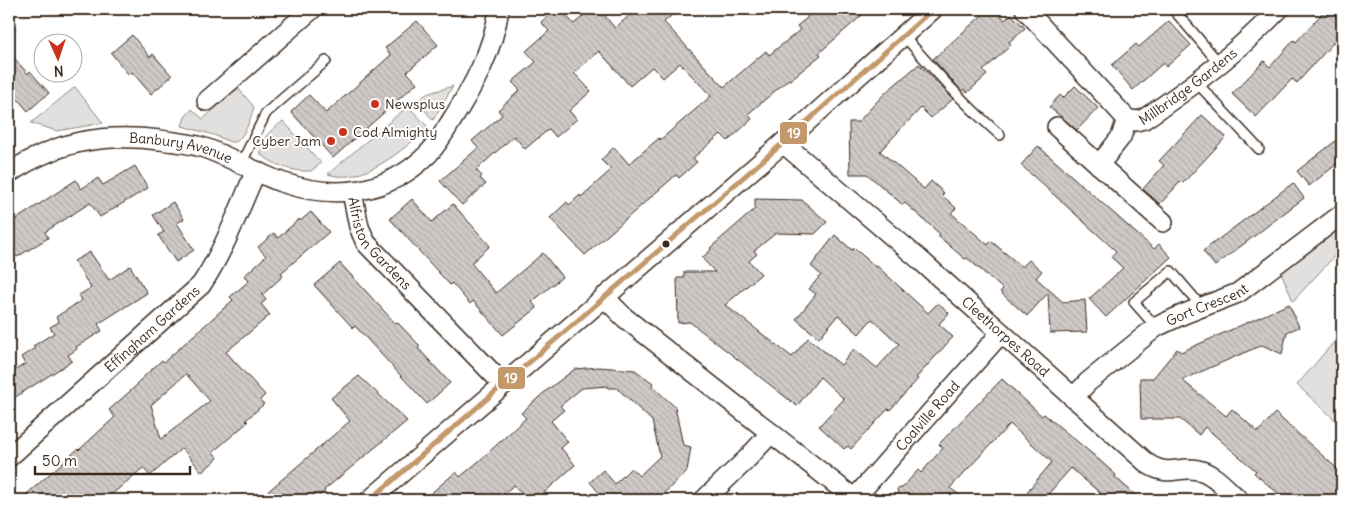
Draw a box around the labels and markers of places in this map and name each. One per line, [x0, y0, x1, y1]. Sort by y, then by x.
place label: Newsplus [385, 95, 445, 113]
marker: Newsplus [369, 98, 381, 110]
place label: Cod Almighty [353, 123, 437, 141]
marker: Cod Almighty [337, 126, 349, 138]
place label: Cyber Jam [252, 132, 321, 150]
marker: Cyber Jam [325, 135, 337, 147]
unlabelled marker [661, 239, 671, 249]

